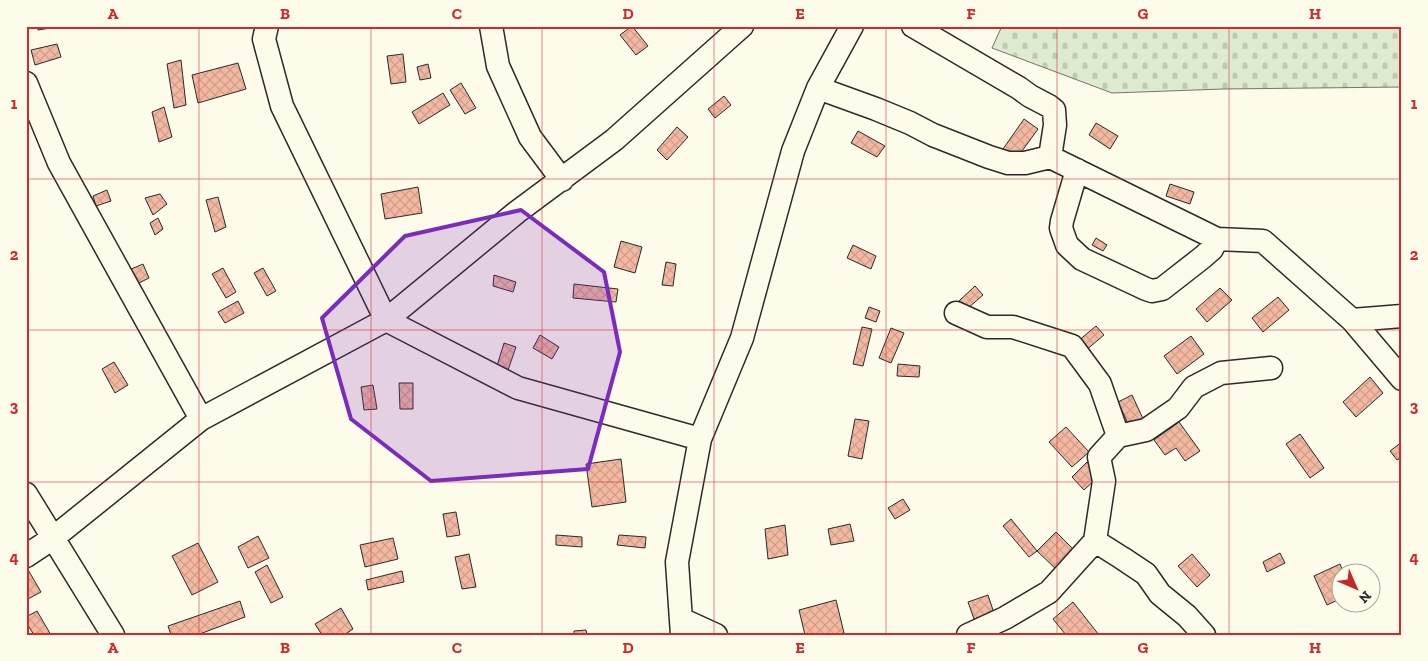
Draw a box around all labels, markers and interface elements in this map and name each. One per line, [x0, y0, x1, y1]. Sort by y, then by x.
text: A [108, 4, 119, 23]
text: B [280, 4, 290, 23]
text: C [452, 4, 462, 23]
text: D [622, 4, 634, 23]
text: E [795, 4, 805, 23]
text: F [966, 4, 976, 23]
text: G [1138, 4, 1149, 23]
text: H [1309, 4, 1321, 23]
text: 1 [11, 94, 18, 113]
text: 1 [1411, 94, 1418, 113]
text: 2 [10, 245, 19, 264]
text: 2 [1410, 245, 1419, 264]
text: 3 [10, 397, 19, 416]
text: 3 [1410, 397, 1419, 416]
text: 4 [9, 548, 19, 567]
text: 4 [1409, 548, 1419, 567]
north arrow [1330, 564, 1380, 614]
text: N [1355, 587, 1375, 607]
text: A [108, 638, 119, 657]
text: B [280, 638, 290, 657]
text: C [452, 638, 462, 657]
text: D [622, 638, 634, 657]
text: E [795, 638, 805, 657]
text: F [966, 638, 976, 657]
text: G [1138, 638, 1149, 657]
text: H [1309, 638, 1321, 657]

